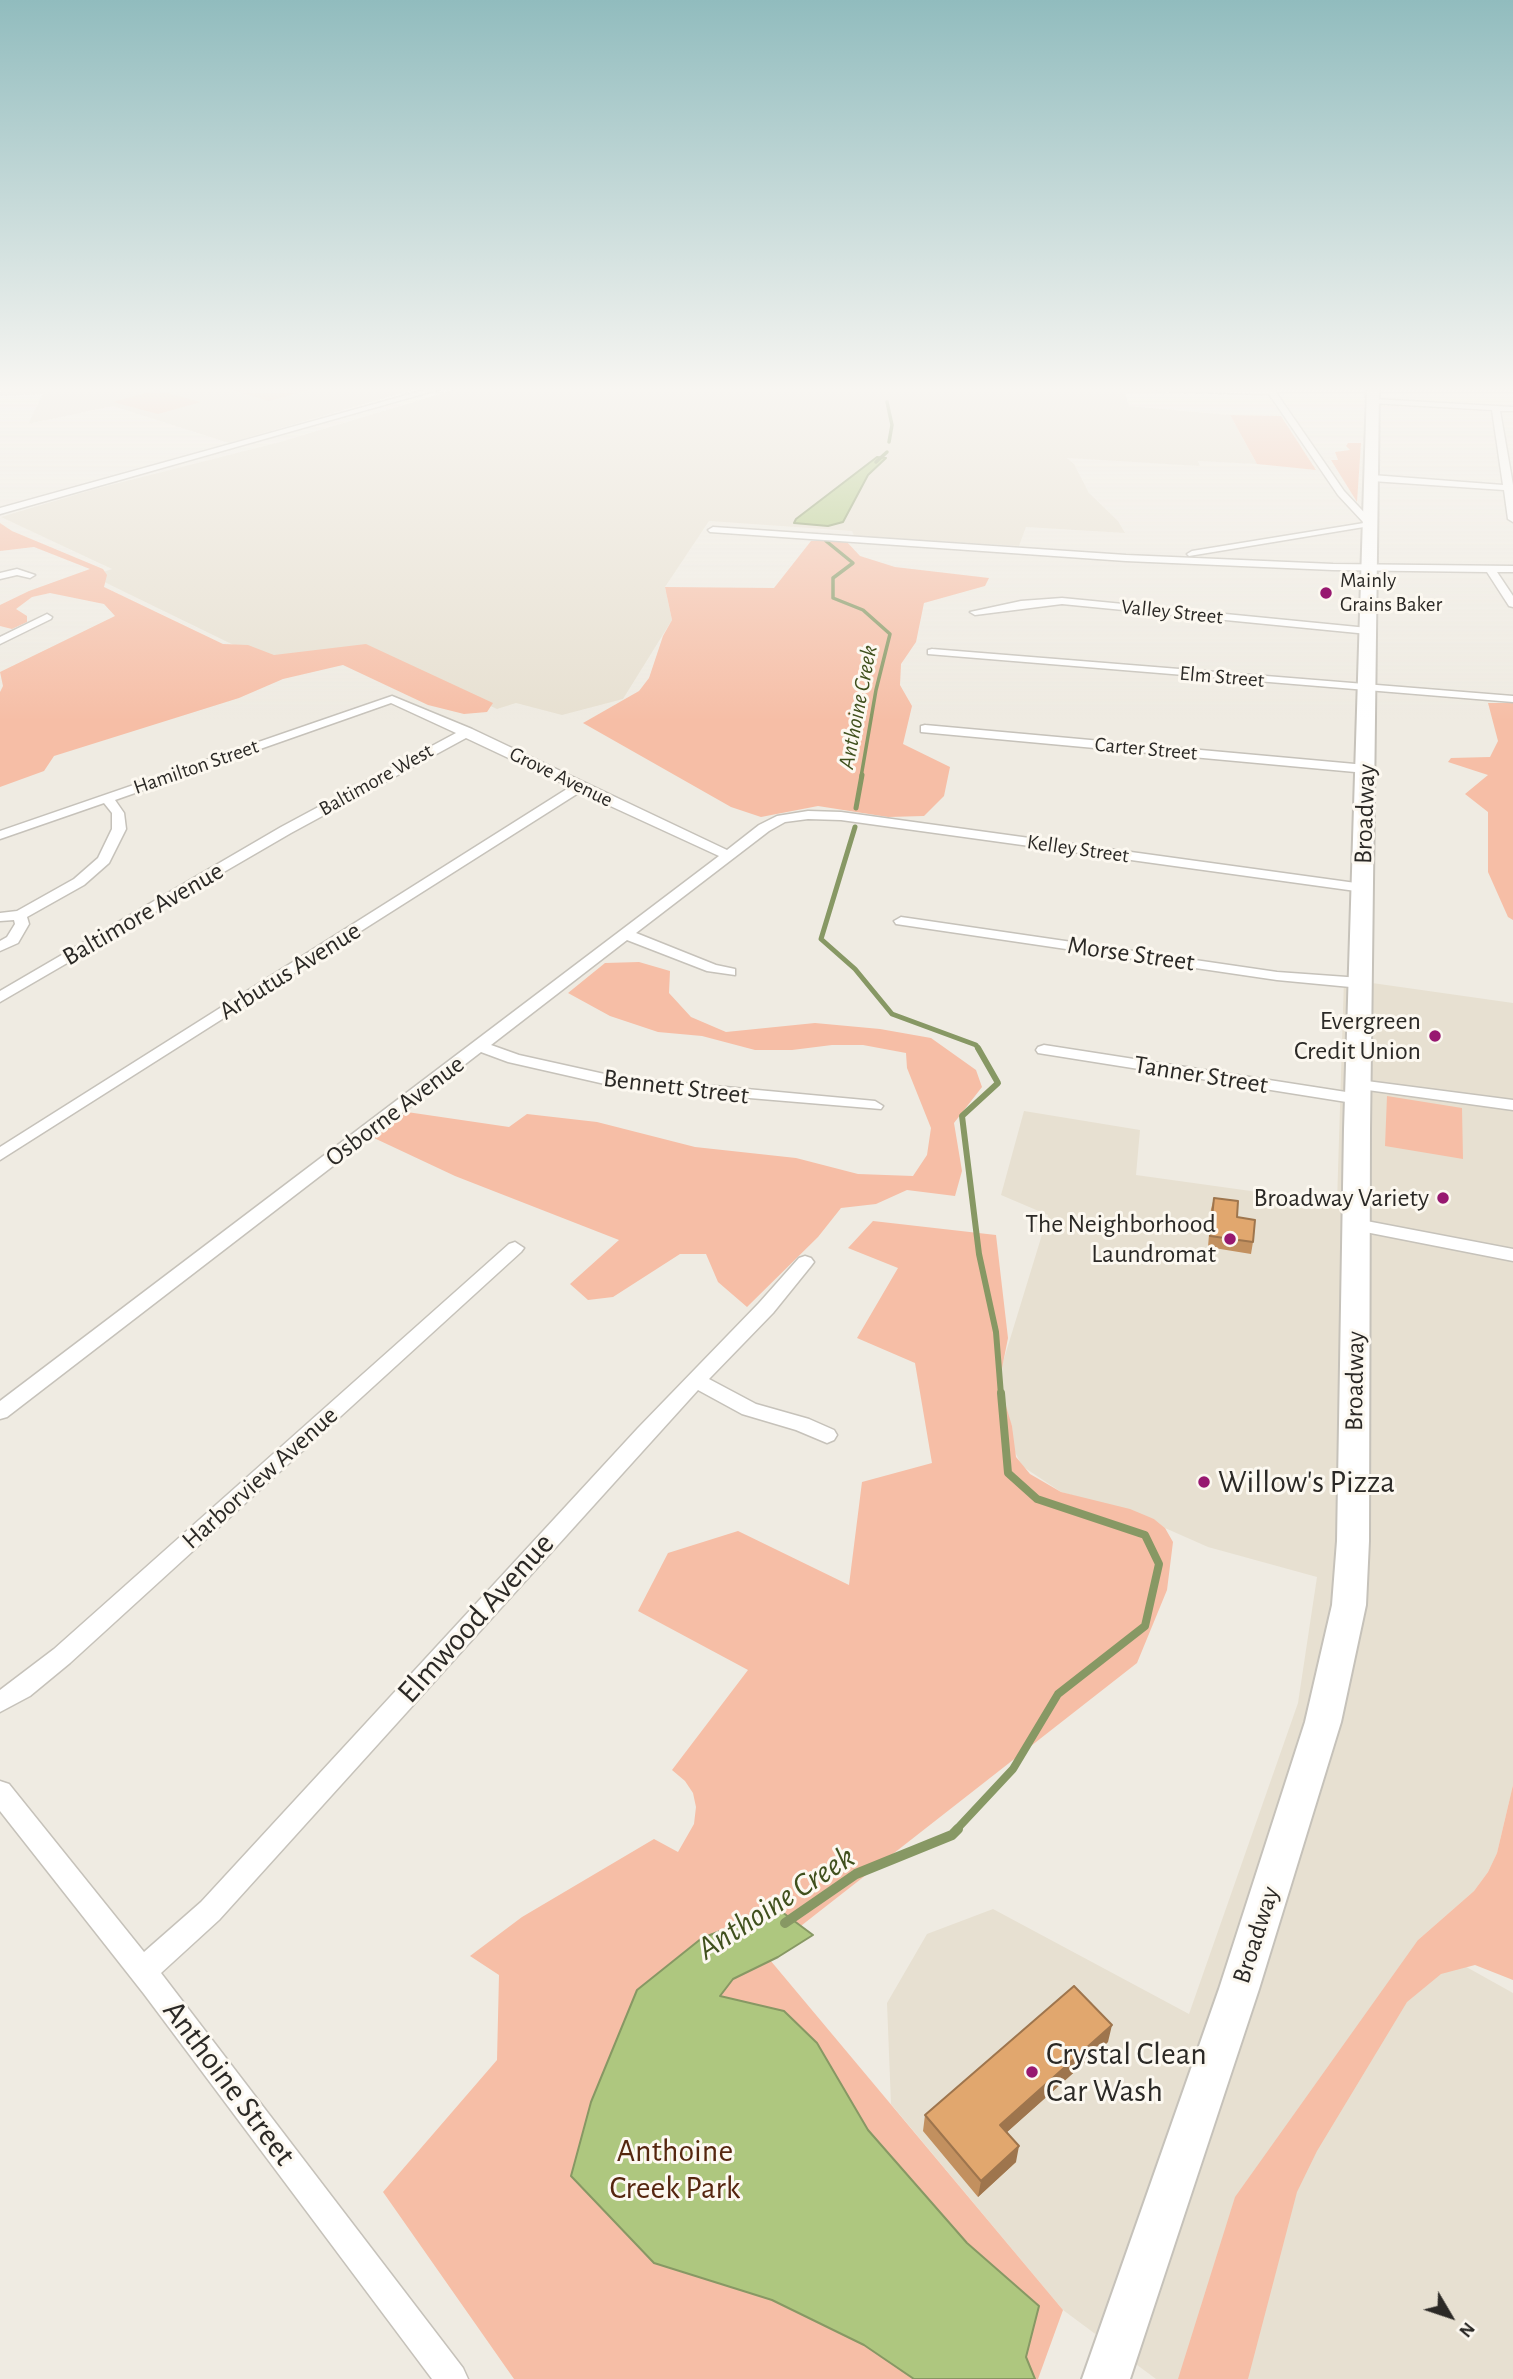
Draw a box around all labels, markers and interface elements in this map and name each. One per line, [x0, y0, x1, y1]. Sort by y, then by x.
place label: Mainly Grains Baker [1340, 568, 1442, 618]
marker: Mainly Grains Baker [1318, 585, 1334, 601]
street label: Valley Street [1120, 594, 1224, 630]
water label: Anthoine Creek [832, 643, 884, 771]
street label: Elm Street [1179, 661, 1265, 693]
street label: Carter Street [1094, 732, 1198, 766]
street label: Hamilton Street [130, 734, 262, 800]
street label: Baltimore West [314, 738, 438, 822]
street label: Grove Avenue [505, 741, 617, 813]
street label: Broadway [1348, 763, 1382, 865]
street label: Kelley Street [1025, 829, 1131, 869]
street label: Baltimore Avenue [57, 855, 229, 973]
street label: Arbutus Avenue [213, 915, 367, 1027]
street label: Morse Street [1065, 930, 1197, 978]
place label: Evergreen Credit Union [1294, 1005, 1421, 1066]
marker: Evergreen Credit Union [1427, 1028, 1443, 1044]
street label: Osborne Avenue [319, 1049, 471, 1173]
street label: Tanner Street [1132, 1049, 1270, 1101]
street label: Bennett Street [601, 1063, 751, 1111]
place label: Broadway Variety [1253, 1182, 1429, 1214]
marker: Broadway Variety [1435, 1190, 1451, 1206]
place label: The Neighborhood Laundromat [1025, 1208, 1216, 1270]
marker: The Neighborhood Laundromat [1222, 1231, 1238, 1247]
street label: Broadway [1339, 1331, 1371, 1431]
street label: Harborview Avenue [176, 1400, 344, 1556]
place label: Willow's Pizza [1218, 1463, 1395, 1501]
marker: Willow's Pizza [1196, 1474, 1212, 1490]
street label: Elmwood Avenue [389, 1525, 563, 1711]
water label: Anthoine Creek [690, 1837, 862, 1969]
street label: Broadway [1226, 1883, 1286, 1987]
street label: Anthoine Street [154, 1993, 304, 2173]
place label: Crystal Clean Car Wash [1046, 2035, 1207, 2110]
marker: Crystal Clean Car Wash [1024, 2064, 1040, 2080]
park label: Anthoine Creek Park [610, 2132, 740, 2207]
north arrow [1415, 2281, 1485, 2351]
text: N [1455, 2318, 1478, 2341]

